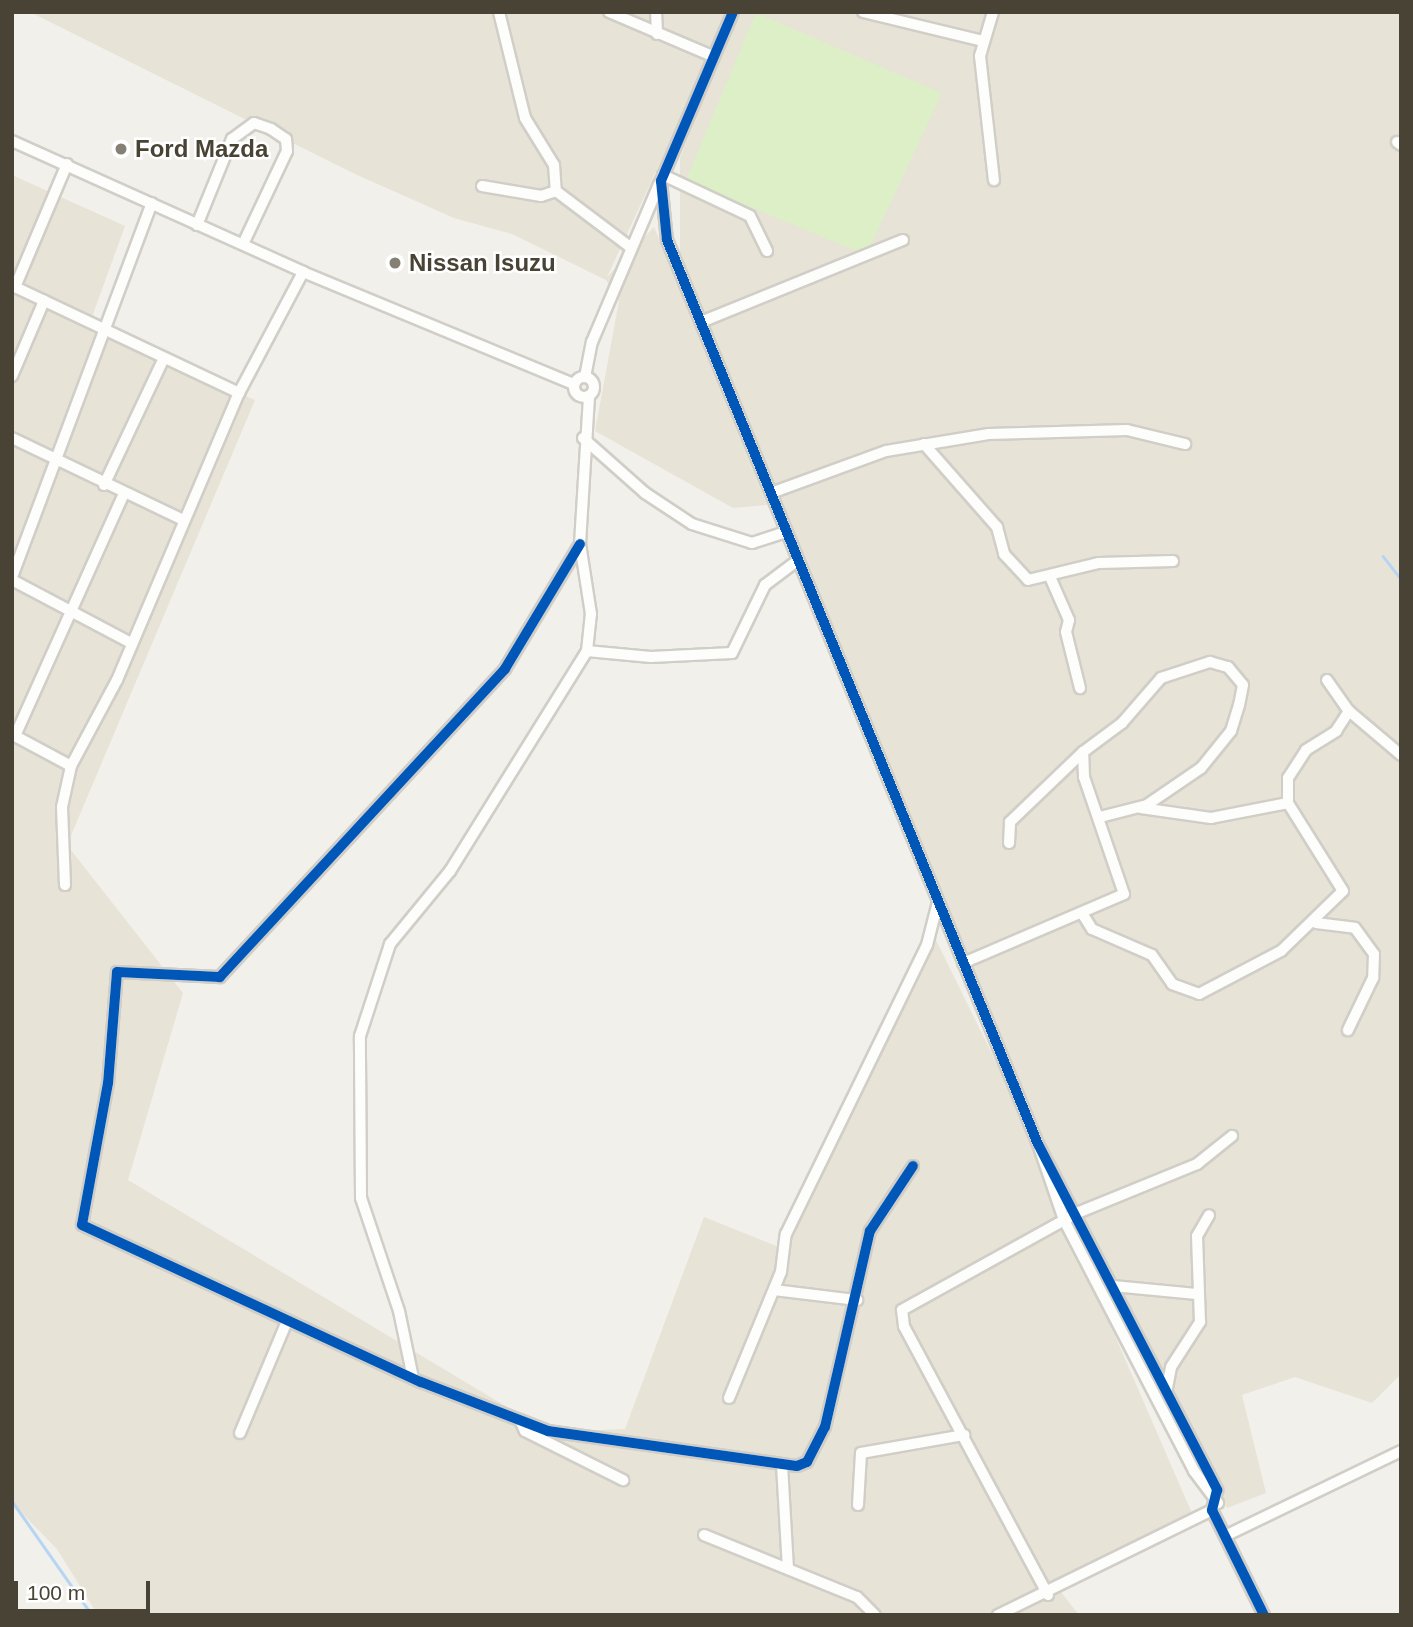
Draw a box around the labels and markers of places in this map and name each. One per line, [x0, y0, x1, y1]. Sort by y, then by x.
place label: Ford Mazda [135, 135, 268, 163]
marker: Ford Mazda [113, 141, 129, 157]
place label: Nissan Isuzu [409, 249, 556, 277]
marker: Nissan Isuzu [387, 255, 403, 271]

